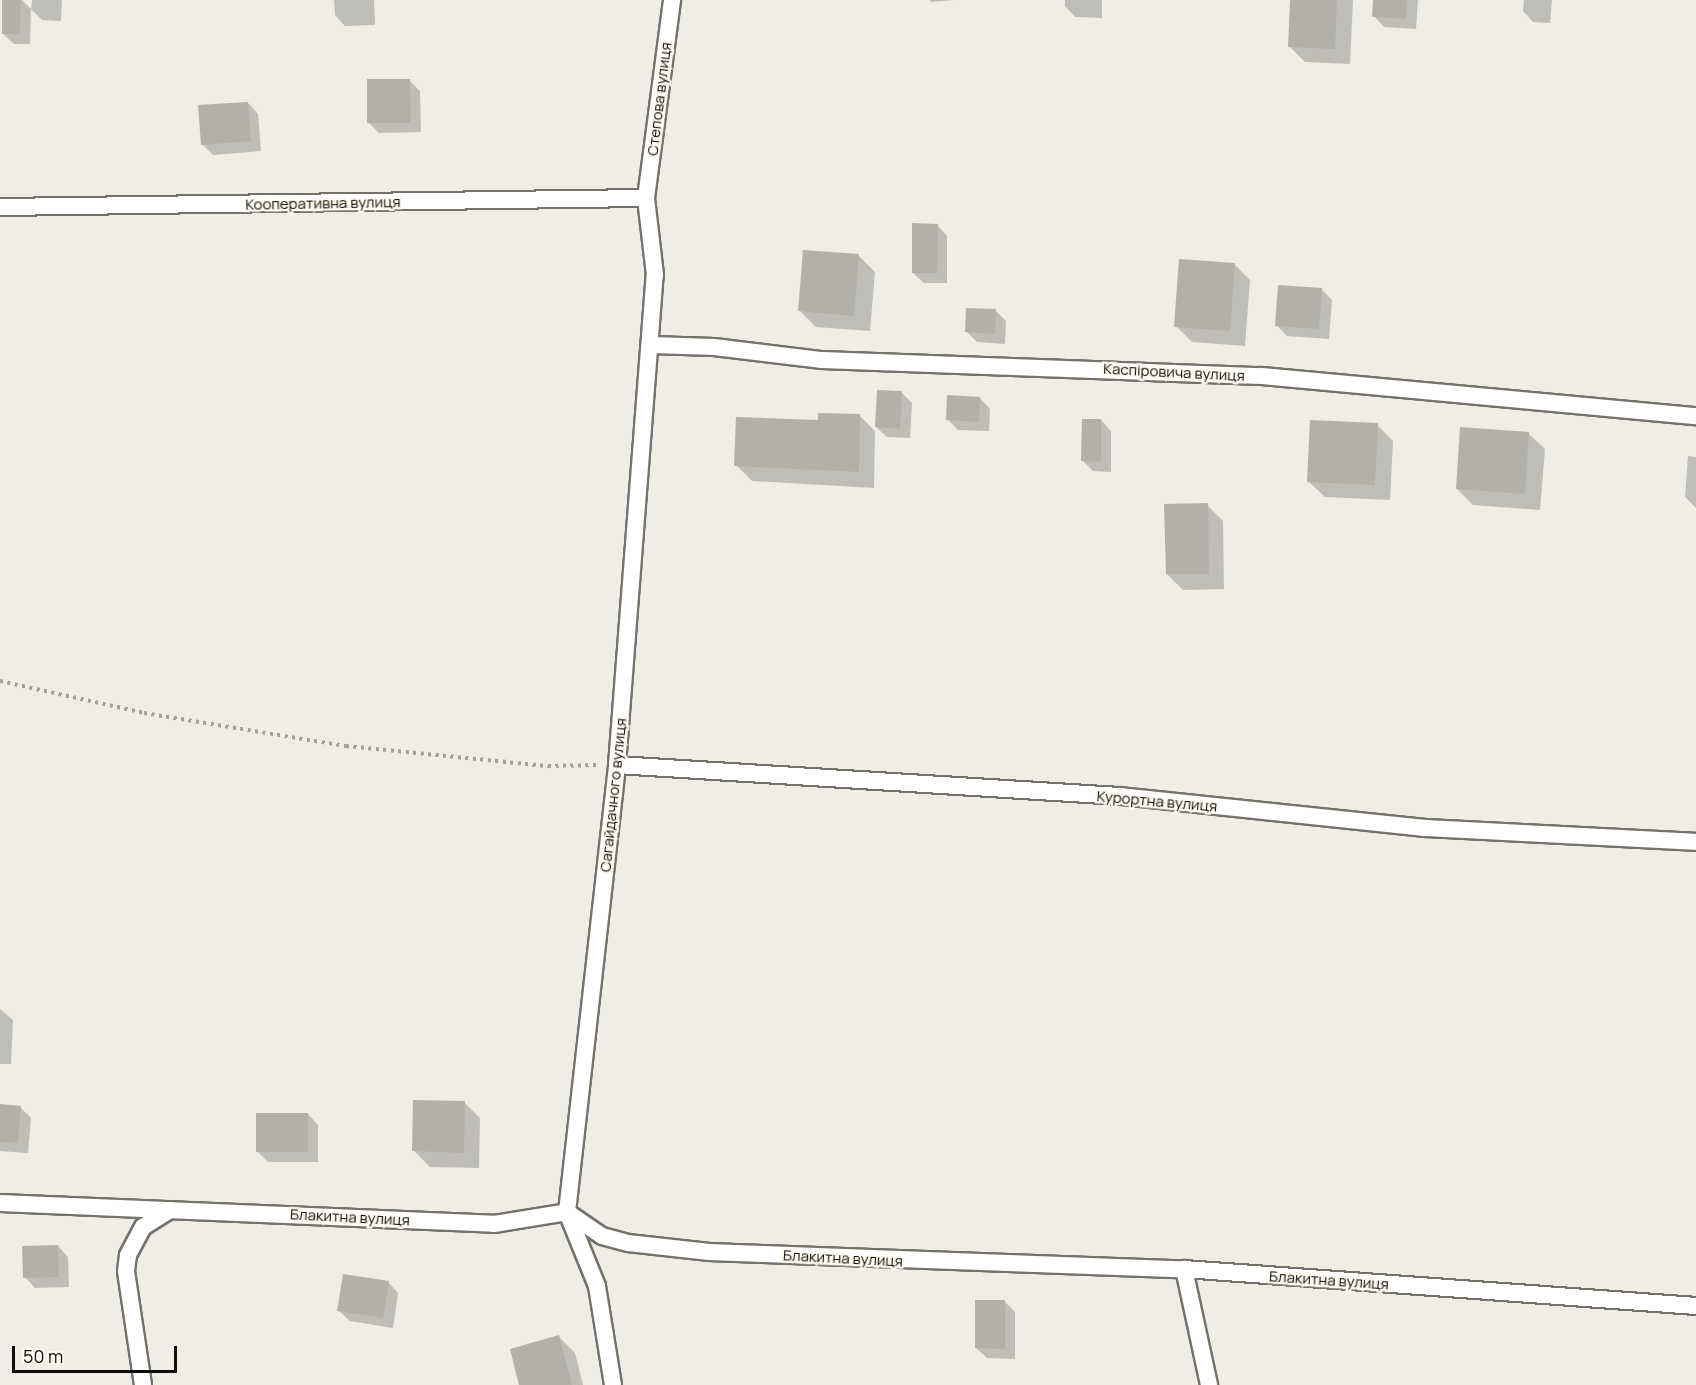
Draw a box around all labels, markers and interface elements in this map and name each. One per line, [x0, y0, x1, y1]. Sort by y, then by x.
street label: Степова вулиця [643, 41, 675, 157]
street label: Кооперативна вулиця [245, 193, 401, 213]
street label: Каспіровича вулиця [1103, 359, 1245, 385]
street label: Сагайдачного вулиця [596, 717, 630, 873]
street label: Курортна вулиця [1096, 787, 1218, 815]
street label: Блакитна вулиця [290, 1205, 410, 1229]
street label: Блакитна вулиця [783, 1246, 903, 1270]
street label: Блакитна вулиця [1268, 1267, 1390, 1293]
scale bar [15, 1334, 180, 1372]
text: 50 m [23, 1344, 63, 1368]

